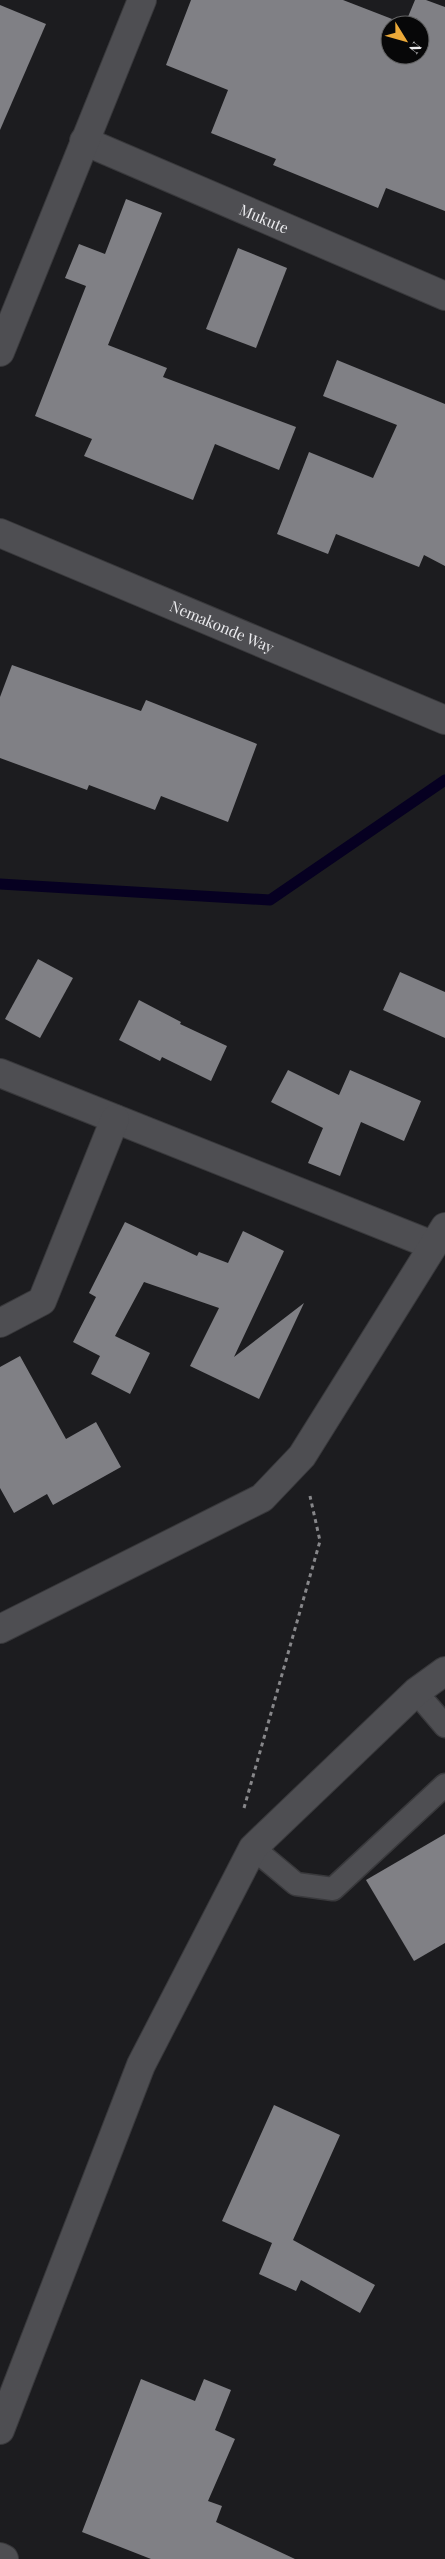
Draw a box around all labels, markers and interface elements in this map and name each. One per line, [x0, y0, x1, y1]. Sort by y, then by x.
north arrow [380, 15, 430, 65]
text: N [405, 38, 426, 58]
street label: Mukute [236, 199, 292, 238]
street label: Nemakonde Way [167, 596, 278, 657]

